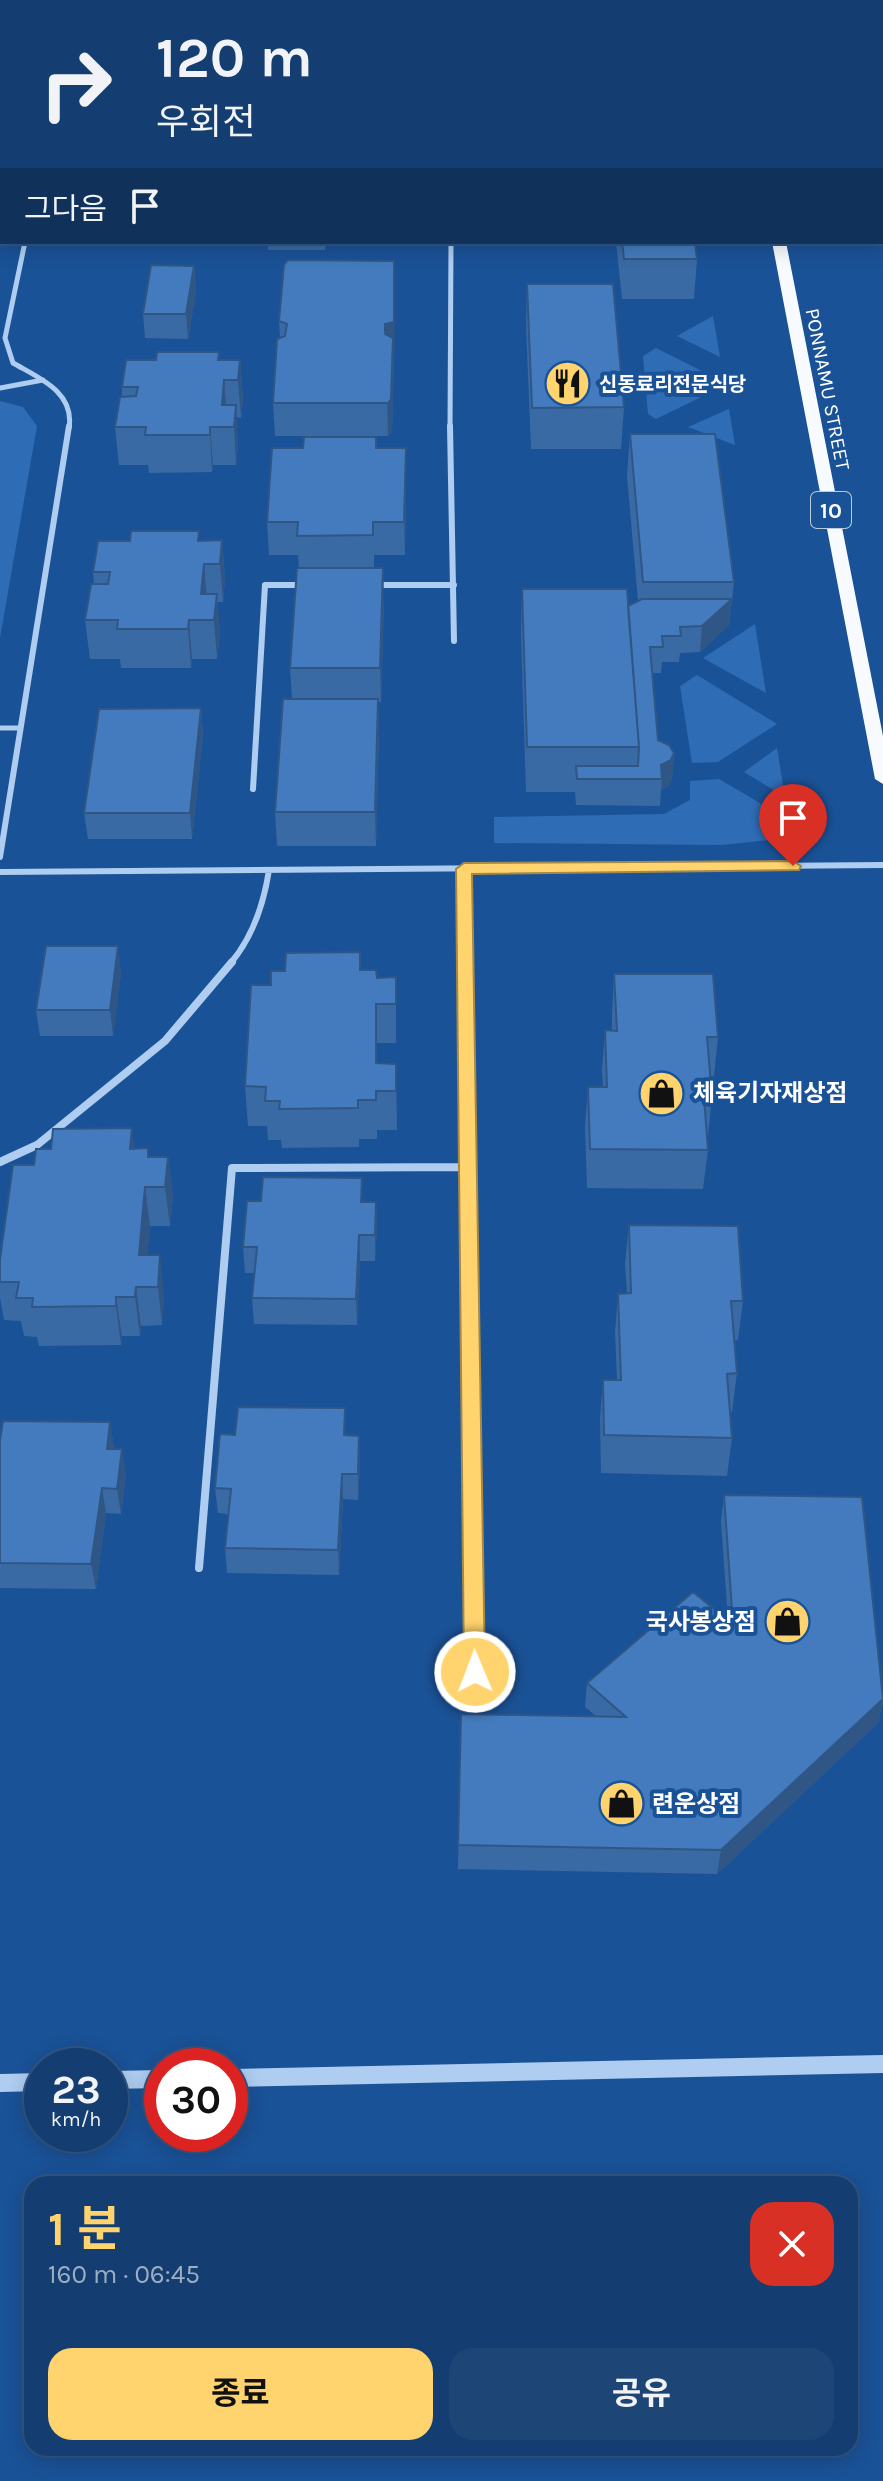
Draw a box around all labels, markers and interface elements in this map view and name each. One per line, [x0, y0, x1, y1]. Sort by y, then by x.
text: 120 m [156, 25, 313, 90]
icon: right [24, 32, 128, 136]
text: 우회전 [156, 101, 255, 143]
icon: arrive [123, 184, 167, 228]
text: 그다음 [24, 191, 107, 227]
street label: PONNAMU STREET [801, 306, 854, 472]
restaurant icon: 신동료리전문식당 [544, 360, 592, 408]
place label: 신동료리전문식당 [599, 373, 746, 396]
road number: 10 [811, 492, 851, 528]
pin [759, 784, 827, 866]
icon: arrive [771, 796, 815, 840]
shop icon: 체육기자재상점 [638, 1069, 686, 1117]
place label: 체육기자재상점 [693, 1079, 848, 1107]
shop icon: 국사봉상점 [763, 1598, 811, 1646]
place label: 국사봉상점 [646, 1608, 756, 1636]
position arrow [433, 1630, 517, 1714]
shop icon: 련운상점 [597, 1780, 645, 1828]
place label: 련운상점 [652, 1790, 740, 1818]
speed limit sign: 30 [144, 2048, 248, 2152]
text: 23 [51, 2066, 101, 2113]
text: km/h [51, 2108, 101, 2131]
text: 1 분 [48, 2201, 121, 2257]
button: close [750, 2202, 834, 2286]
text: 160 m · 06:45 [48, 2259, 200, 2290]
button: 종료 [48, 2348, 433, 2440]
button: 공유 [449, 2348, 834, 2440]

